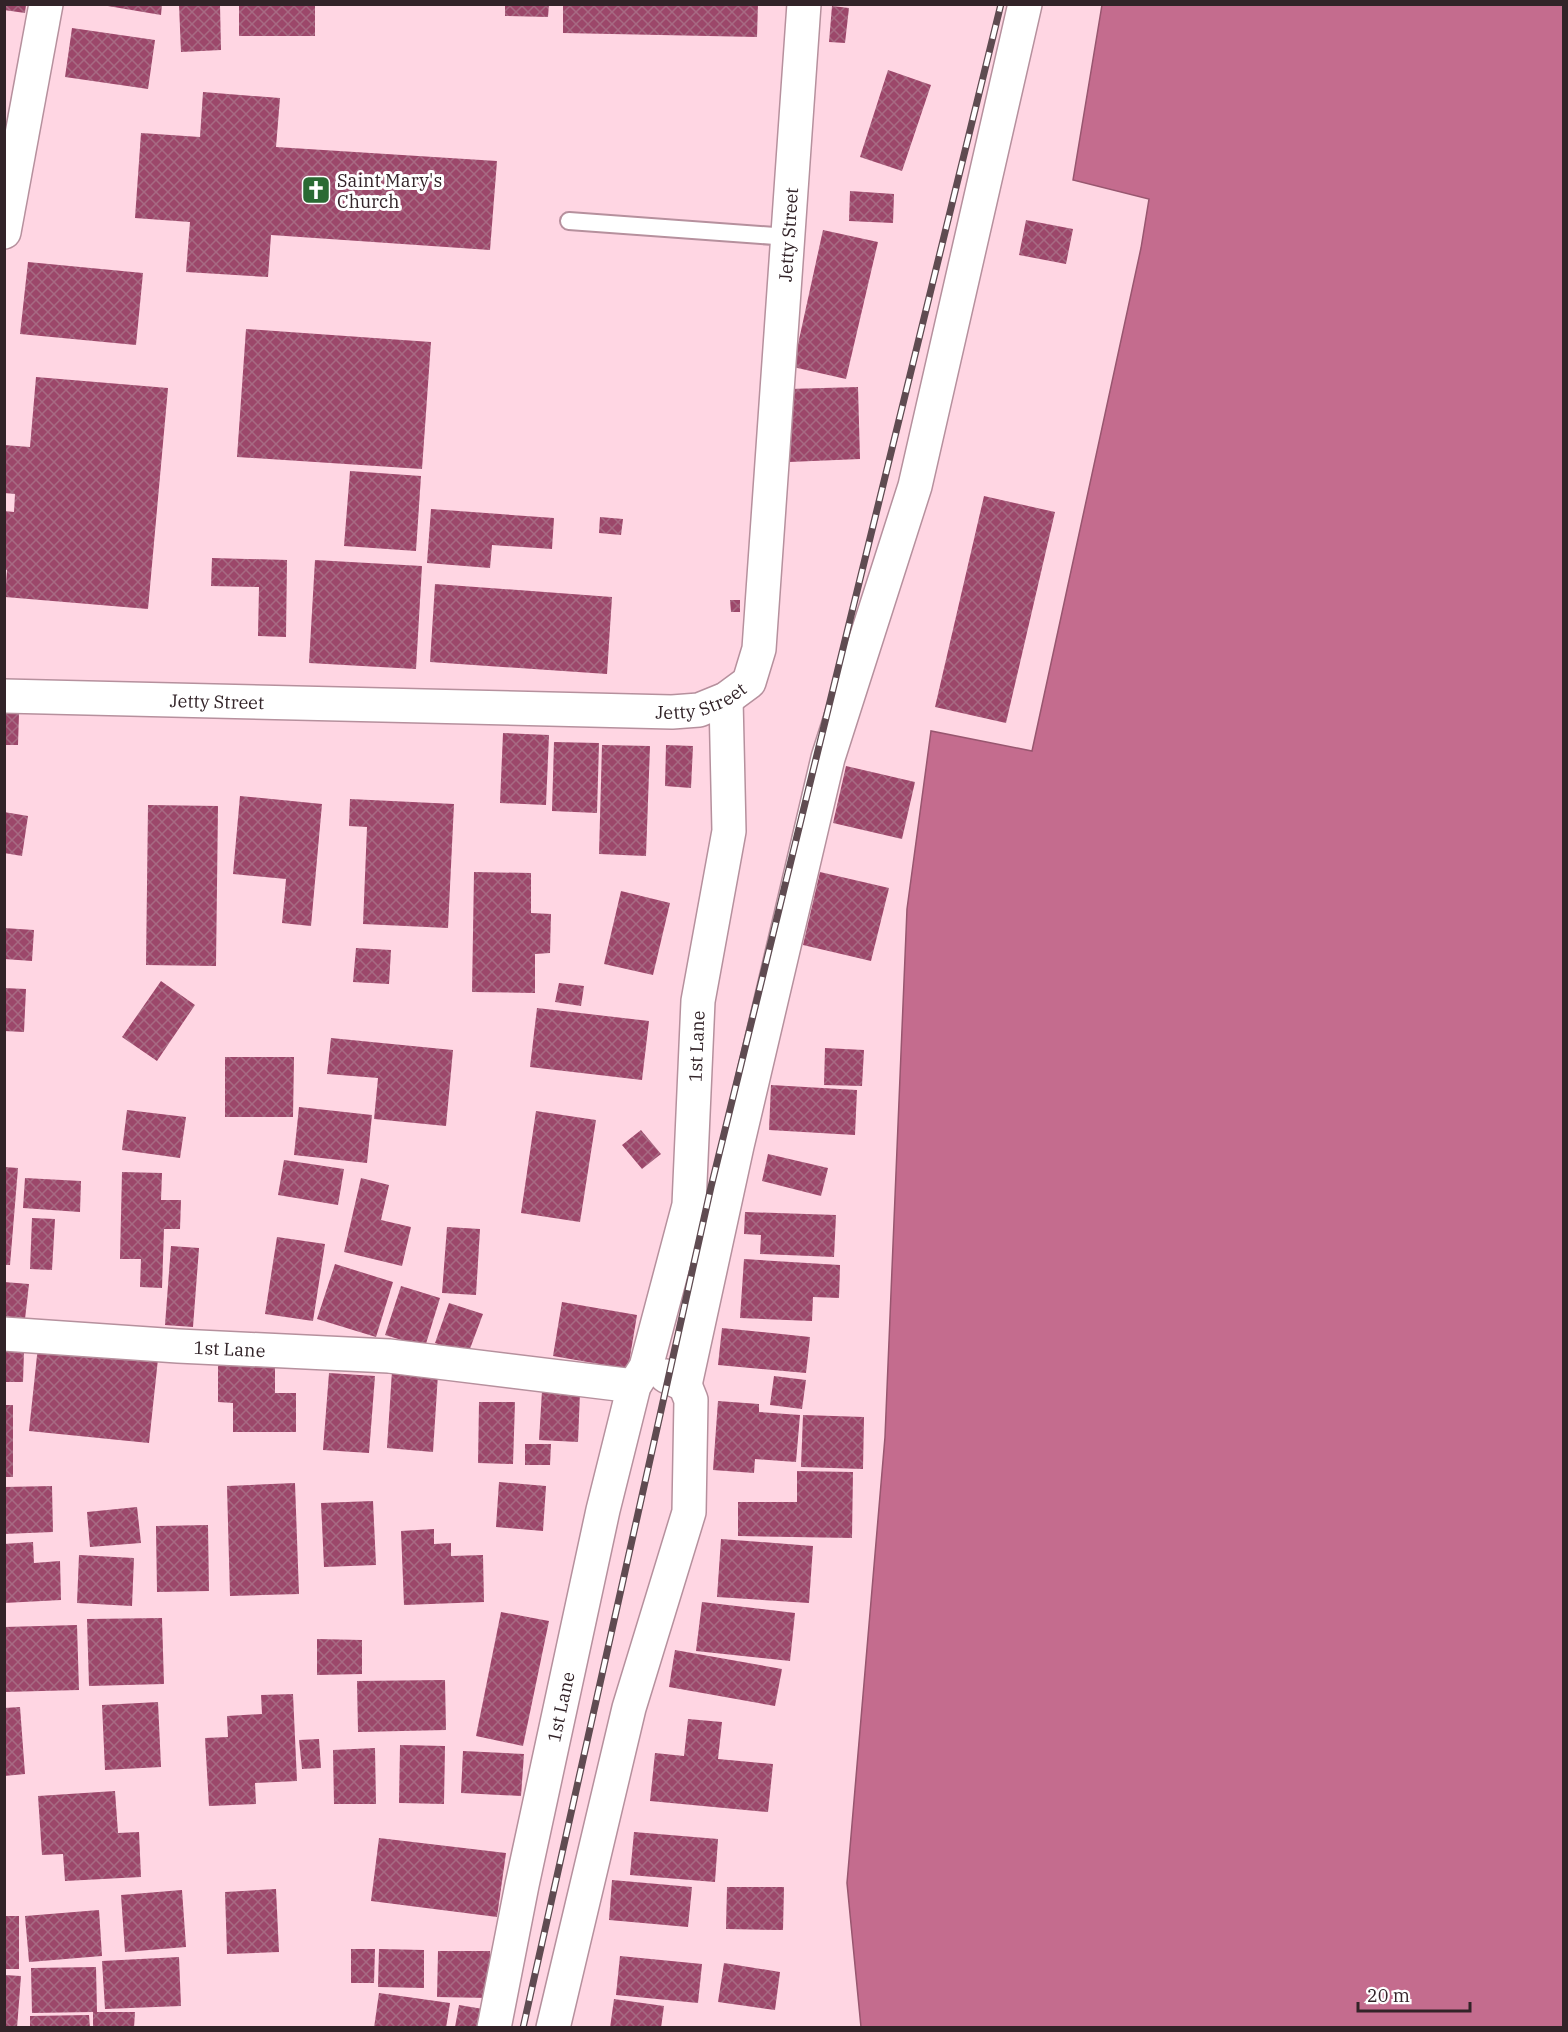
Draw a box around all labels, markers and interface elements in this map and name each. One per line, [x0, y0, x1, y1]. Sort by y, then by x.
place label: Saint Mary's Church [337, 169, 442, 213]
church icon: Saint Mary's Church [300, 174, 332, 206]
street label: Jetty Street [773, 186, 803, 283]
street label: Jetty Street [655, 677, 750, 724]
street label: Jetty Street [169, 688, 265, 714]
street label: 1st Lane [683, 1010, 709, 1083]
street label: 1st Lane [193, 1335, 266, 1362]
street label: 1st Lane [542, 1669, 579, 1744]
scale bar [1358, 1975, 1470, 2013]
text: 20 m [1367, 1984, 1410, 2007]

